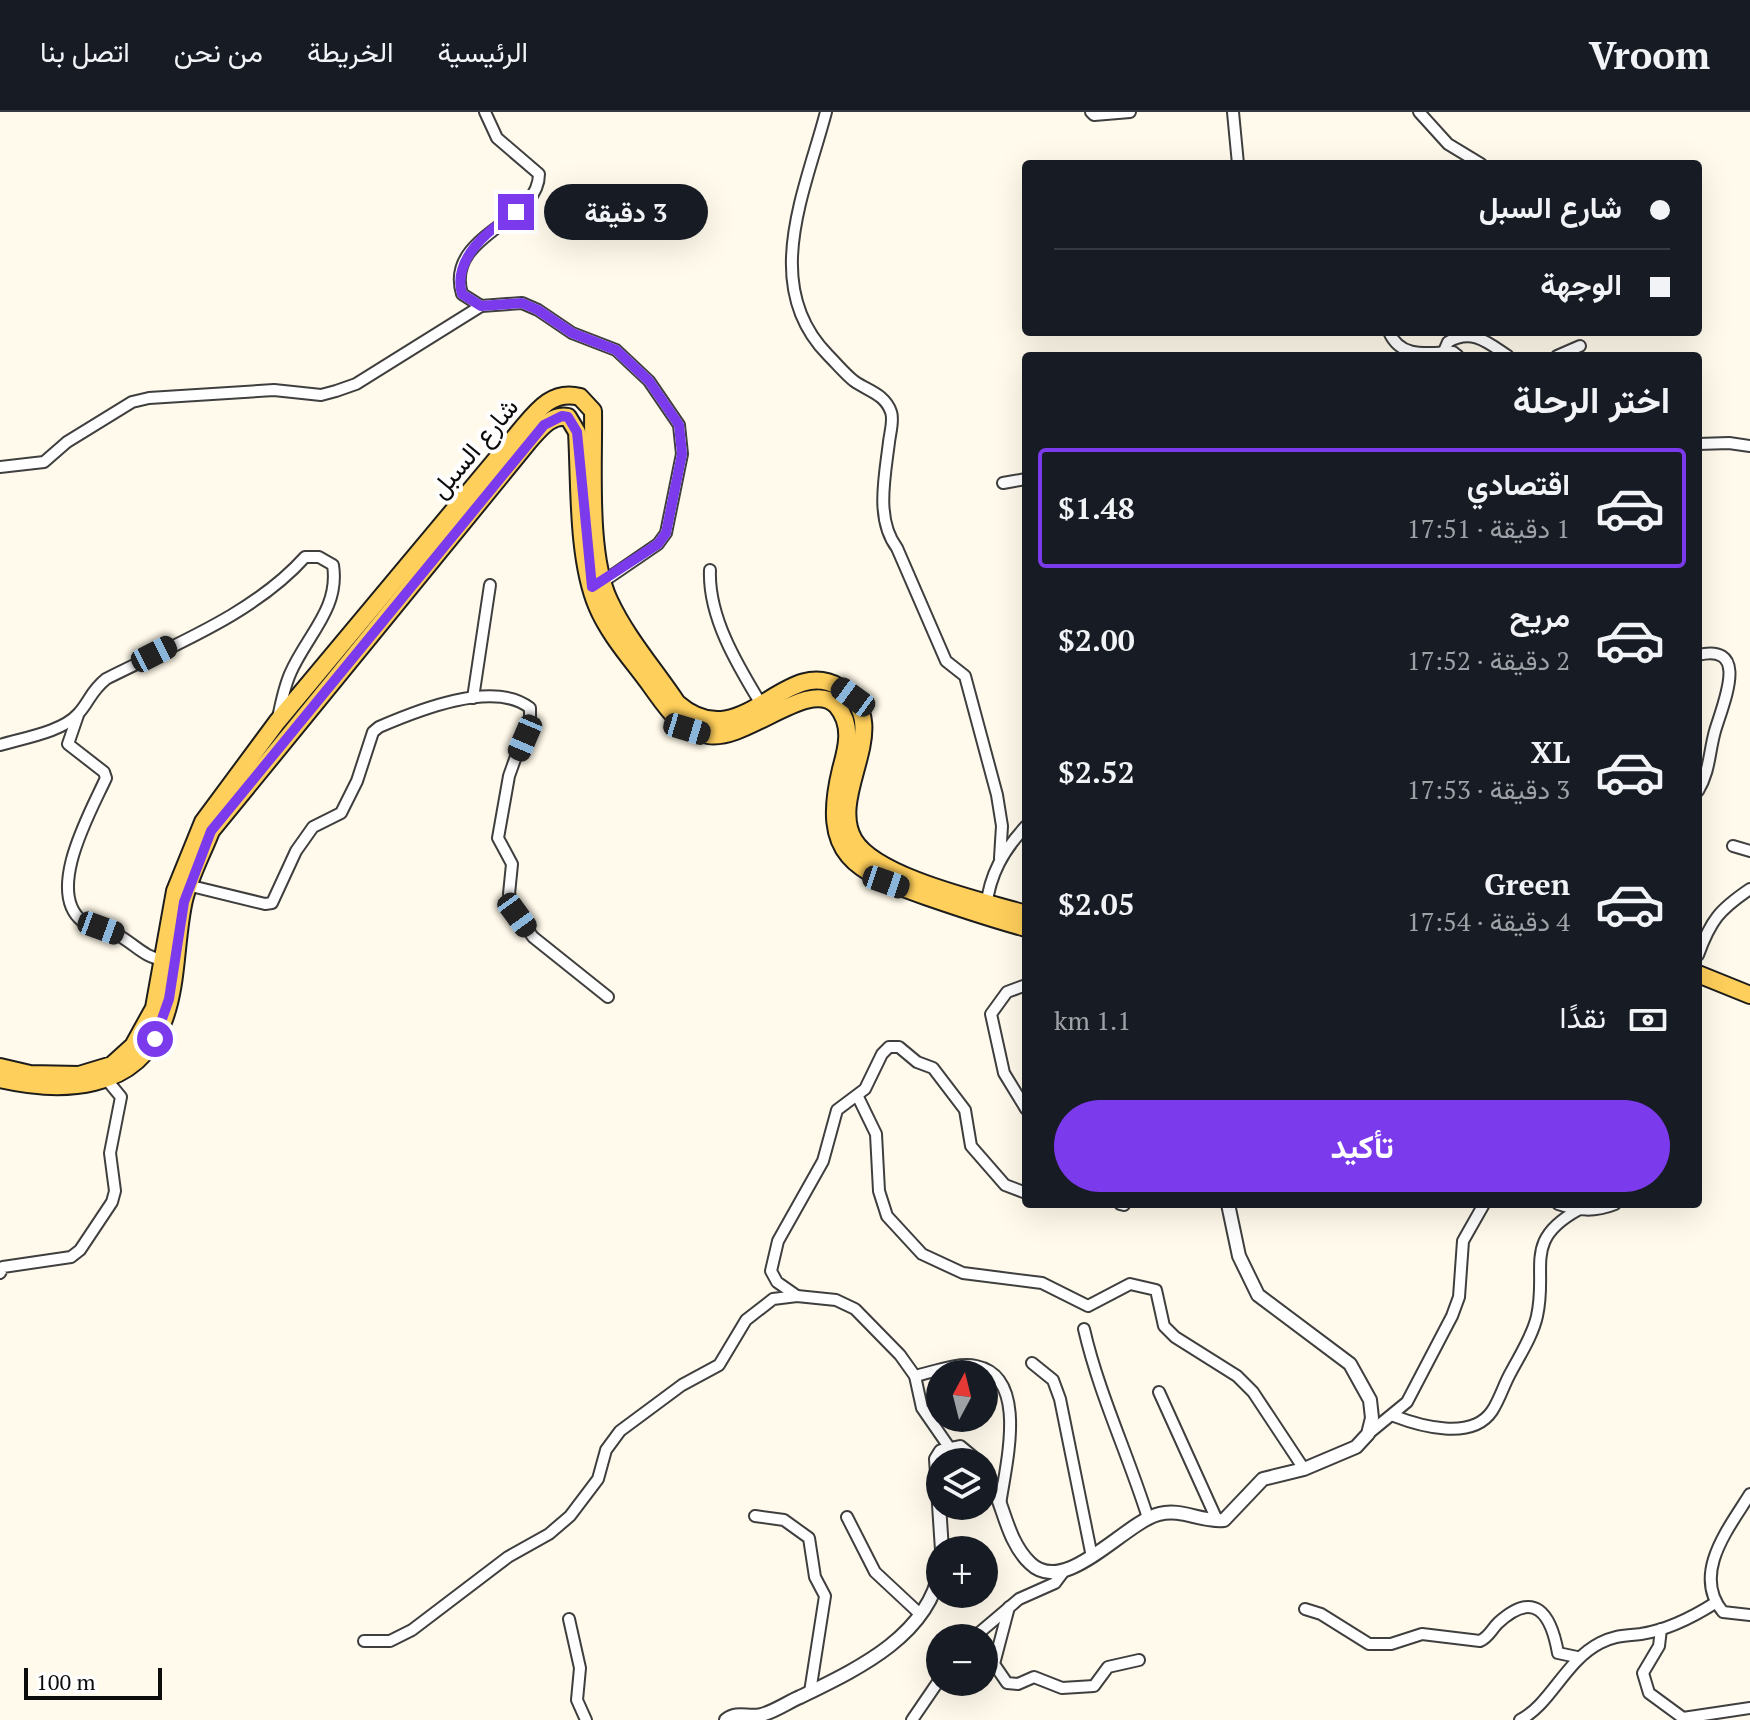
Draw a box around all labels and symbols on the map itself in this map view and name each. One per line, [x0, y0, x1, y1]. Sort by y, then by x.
callout: 3 دقيقة [544, 184, 708, 240]
route end [498, 194, 534, 230]
street label: شارع السبل [421, 390, 527, 506]
car [127, 632, 181, 676]
car [827, 673, 879, 721]
car [505, 711, 545, 765]
car [661, 711, 713, 747]
car [859, 863, 913, 901]
car [493, 889, 541, 941]
car [74, 909, 128, 947]
route start [137, 1021, 173, 1057]
north arrow [926, 1360, 998, 1432]
scale bar [24, 1664, 162, 1700]

